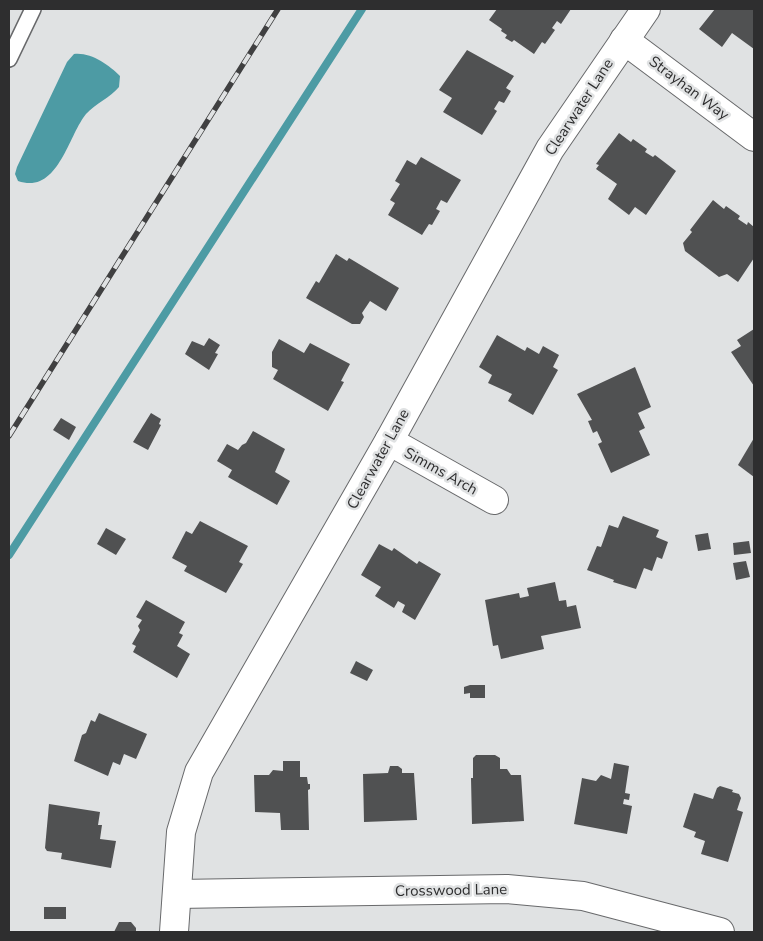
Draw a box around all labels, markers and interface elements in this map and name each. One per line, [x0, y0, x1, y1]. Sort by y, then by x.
street label: Strayhan Way [645, 51, 733, 125]
street label: Clearwater Lane [540, 55, 618, 159]
street label: Clearwater Lane [342, 405, 414, 513]
street label: Simms Arch [401, 443, 481, 499]
street label: Crosswood Lane [395, 879, 507, 901]

